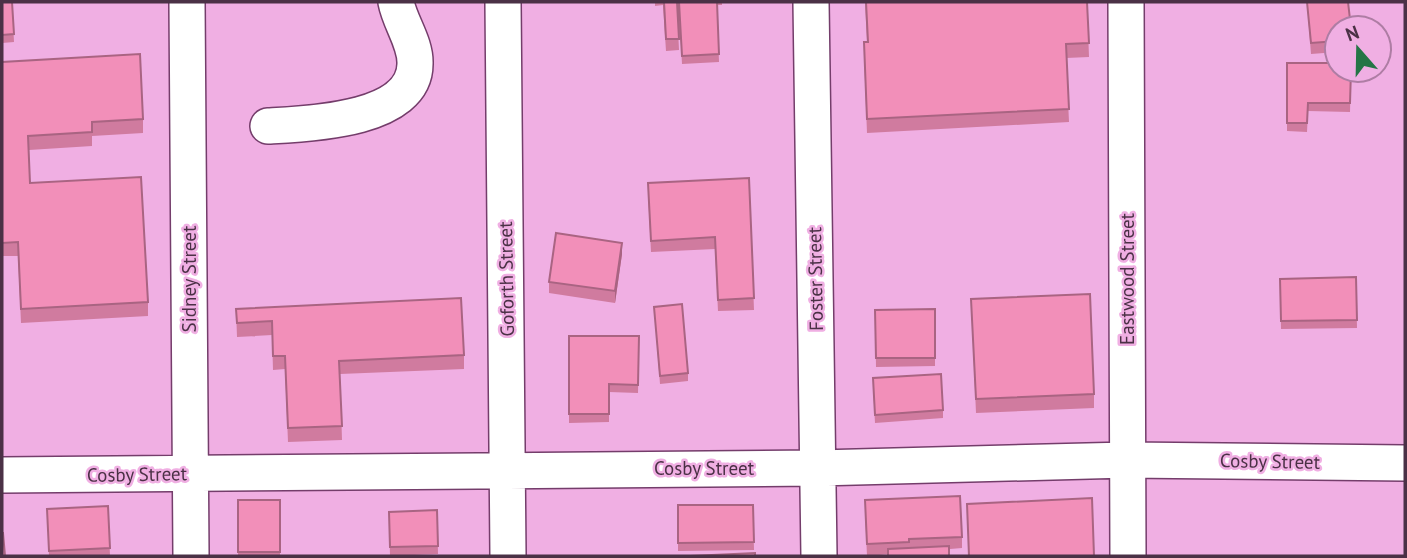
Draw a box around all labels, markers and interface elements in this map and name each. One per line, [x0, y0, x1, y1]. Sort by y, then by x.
north arrow [1323, 14, 1393, 84]
text: N [1342, 20, 1362, 46]
street label: Eastwood Street [1115, 212, 1139, 345]
street label: Goforth Street [493, 221, 519, 337]
street label: Sidney Street [177, 225, 201, 332]
street label: Foster Street [802, 226, 828, 331]
street label: Cosby Street [1220, 448, 1321, 474]
street label: Cosby Street [654, 456, 755, 480]
street label: Cosby Street [87, 461, 188, 487]

